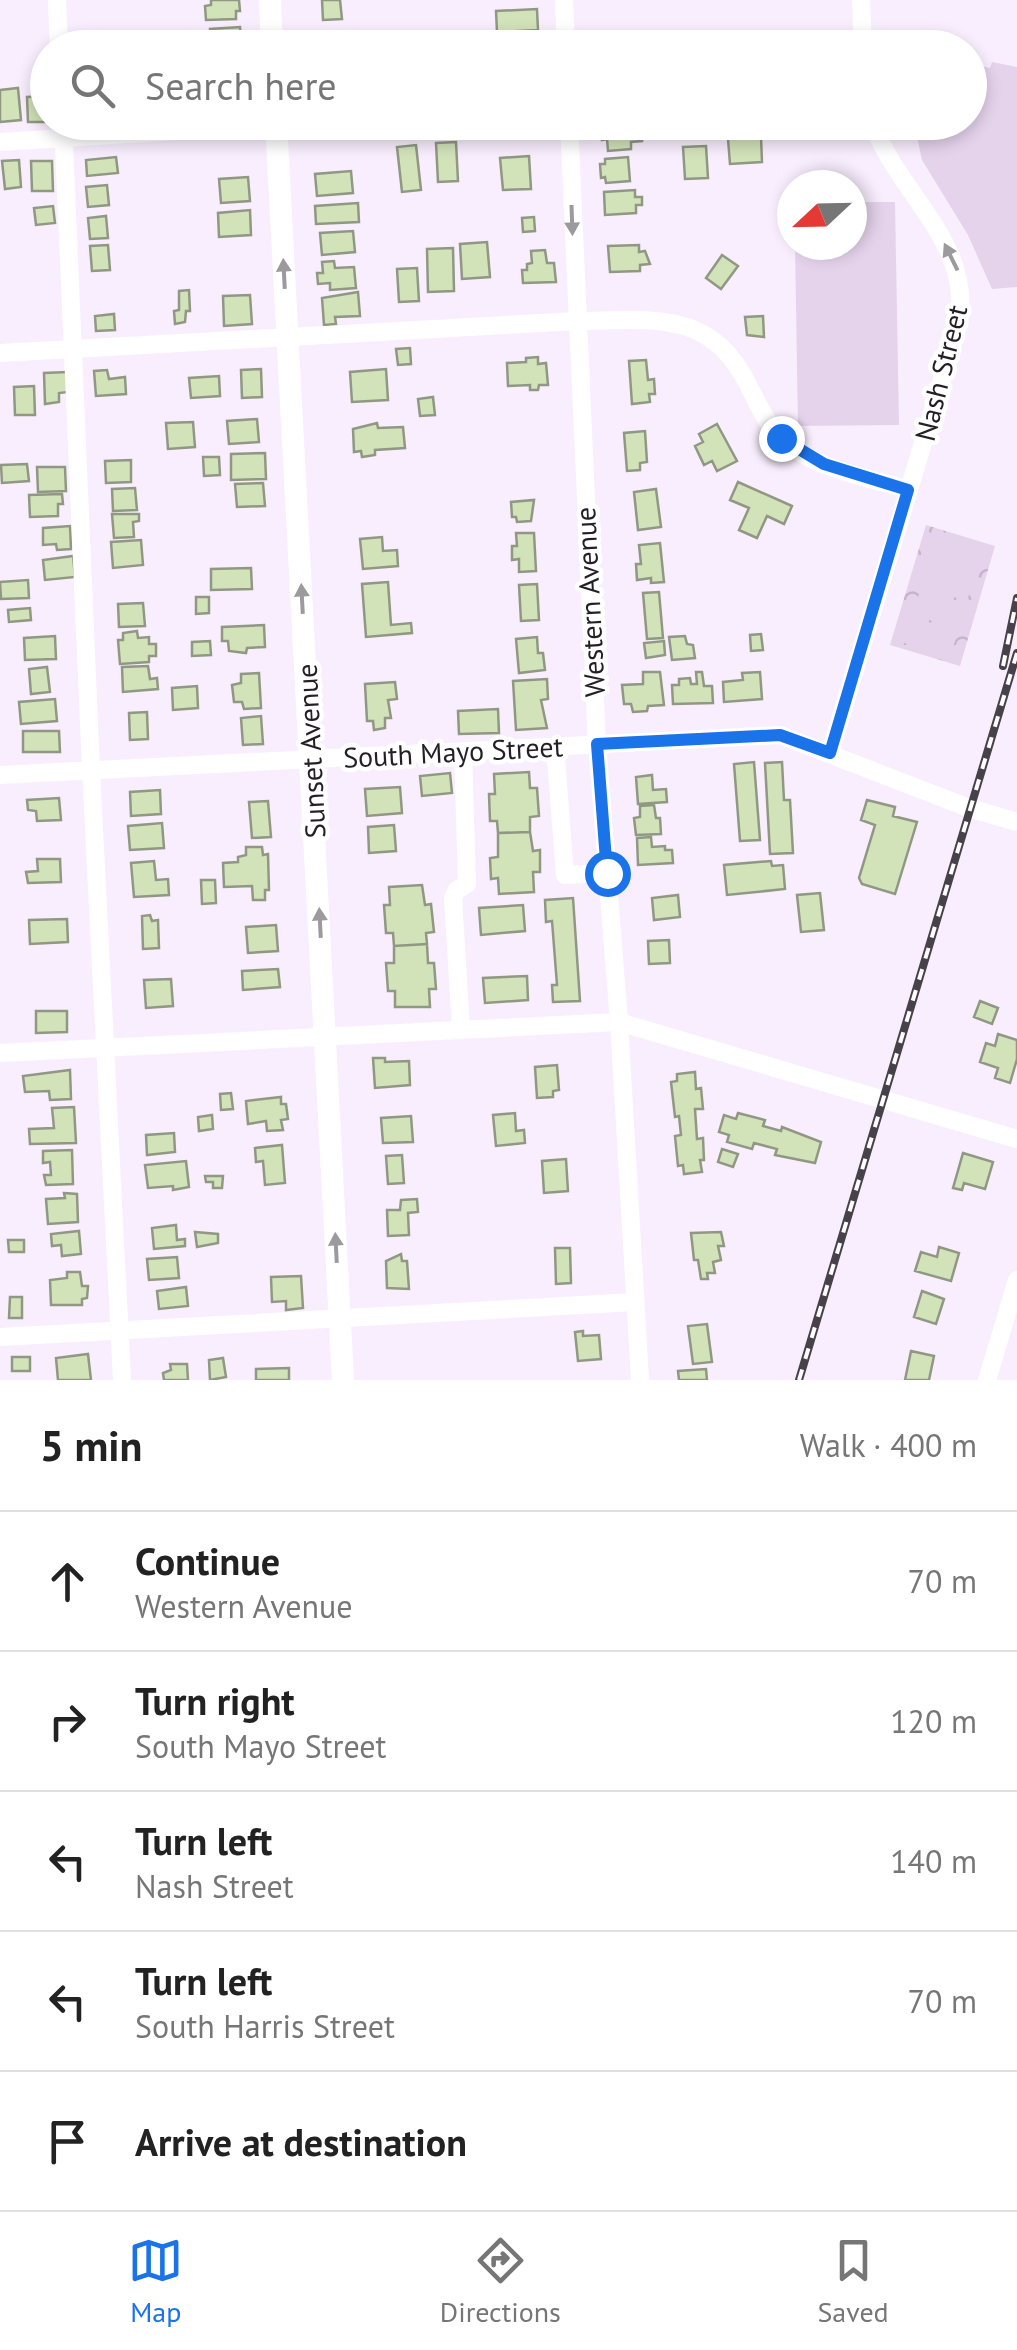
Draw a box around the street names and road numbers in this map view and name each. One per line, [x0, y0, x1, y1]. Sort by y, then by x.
street label: Nash Street [906, 301, 975, 445]
street label: Western Avenue [566, 506, 613, 698]
street label: Sunset Avenue [287, 663, 334, 839]
street label: South Mayo Street [342, 727, 564, 776]

